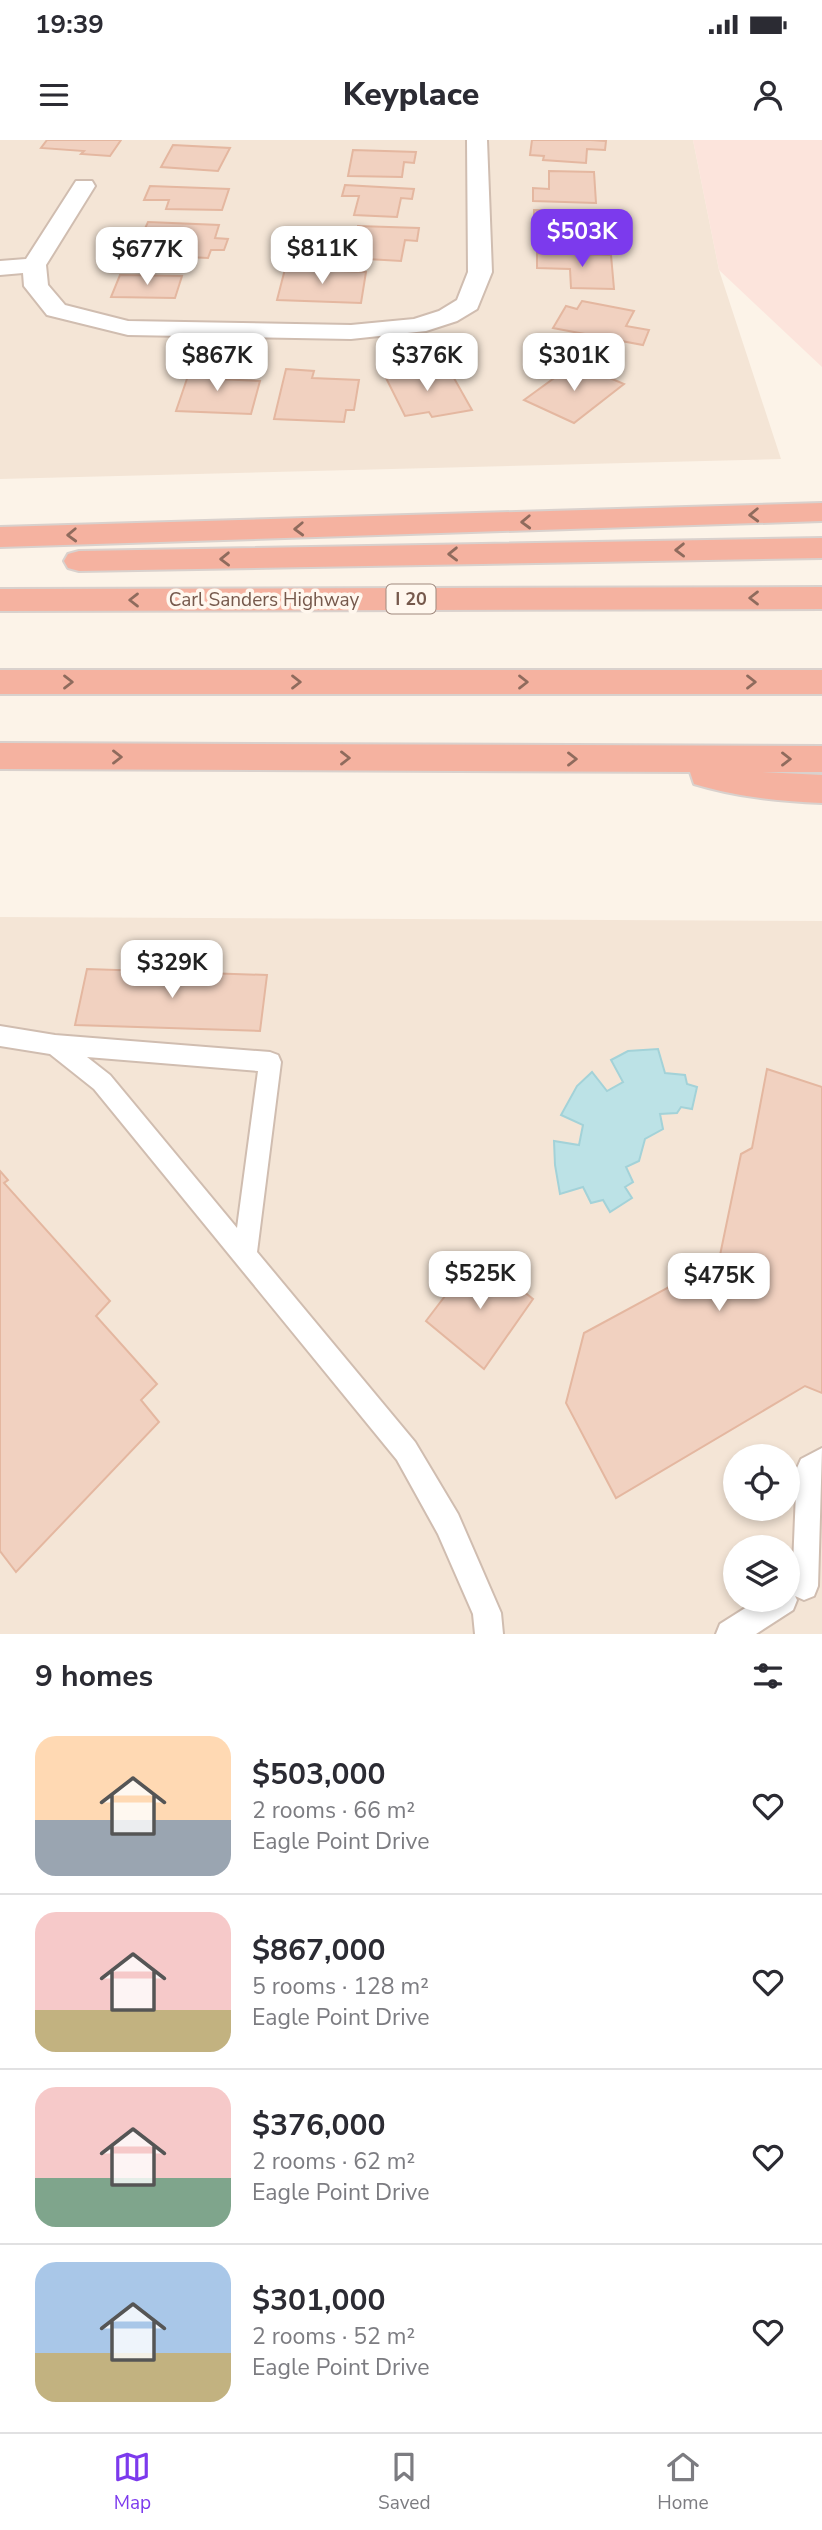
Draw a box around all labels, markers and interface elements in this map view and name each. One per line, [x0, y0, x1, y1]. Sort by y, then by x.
text: 19:39 [35, 7, 104, 42]
text: Keyplace [343, 73, 479, 116]
icon: menu [35, 76, 73, 114]
icon: person [749, 76, 787, 114]
pin: $503K [533, 209, 631, 269]
text: $503K [547, 216, 617, 247]
pin: $811K [273, 226, 371, 286]
pin: $677K [98, 228, 196, 287]
text: $811K [287, 233, 357, 264]
text: $677K [112, 234, 182, 265]
pin: $867K [168, 334, 266, 393]
pin: $376K [378, 334, 476, 393]
pin: $301K [525, 334, 623, 393]
text: $867K [182, 340, 252, 371]
text: $376K [392, 340, 462, 371]
text: $301K [539, 340, 609, 371]
one-way arrow [748, 508, 759, 523]
one-way arrow [521, 514, 531, 530]
one-way arrow [293, 521, 304, 536]
one-way arrow [66, 527, 76, 543]
one-way arrow [675, 542, 685, 558]
one-way arrow [447, 547, 458, 562]
one-way arrow [220, 551, 231, 566]
road number: I 20 [386, 584, 436, 614]
street label: Carl Sanders Highway [169, 587, 360, 613]
one-way arrow [748, 590, 759, 606]
one-way arrow [129, 592, 139, 608]
one-way arrow [63, 674, 74, 690]
one-way arrow [291, 674, 301, 690]
one-way arrow [518, 674, 529, 690]
one-way arrow [746, 674, 756, 690]
one-way arrow [112, 749, 123, 765]
one-way arrow [340, 750, 350, 766]
one-way arrow [567, 751, 578, 767]
one-way arrow [781, 751, 792, 767]
pin: $329K [123, 940, 221, 1000]
text: $329K [137, 947, 207, 978]
pin: $525K [431, 1252, 529, 1311]
pin: $475K [670, 1254, 768, 1313]
text: $525K [445, 1258, 515, 1289]
text: $475K [684, 1260, 754, 1291]
map controls [723, 1444, 800, 1612]
button: locate [723, 1444, 800, 1521]
button: layers [723, 1535, 800, 1612]
text: 9 homes [35, 1656, 153, 1697]
icon: filters [749, 1657, 787, 1695]
text: $503,000 [252, 1754, 385, 1795]
icon: home [91, 1764, 175, 1848]
icon: heart [749, 1787, 787, 1825]
text: 2 rooms · 66 m² [252, 1795, 415, 1826]
text: Eagle Point Drive [252, 1826, 429, 1857]
text: $867,000 [252, 1930, 385, 1971]
icon: home [91, 1940, 175, 2024]
icon: heart [749, 1963, 787, 2001]
text: 5 rooms · 128 m² [252, 1971, 429, 2002]
text: Eagle Point Drive [252, 2002, 429, 2033]
text: $376,000 [252, 2105, 385, 2146]
icon: home [91, 2115, 175, 2199]
icon: heart [749, 2138, 787, 2176]
text: 2 rooms · 62 m² [252, 2146, 415, 2177]
text: Eagle Point Drive [252, 2177, 429, 2208]
text: $301,000 [252, 2280, 385, 2321]
icon: home [91, 2290, 175, 2374]
icon: heart [749, 2313, 787, 2351]
text: 2 rooms · 52 m² [252, 2321, 415, 2352]
text: Eagle Point Drive [252, 2352, 429, 2383]
tab: Map [113, 2448, 151, 2516]
tab: Saved [378, 2448, 431, 2516]
tab: Home [657, 2448, 709, 2516]

